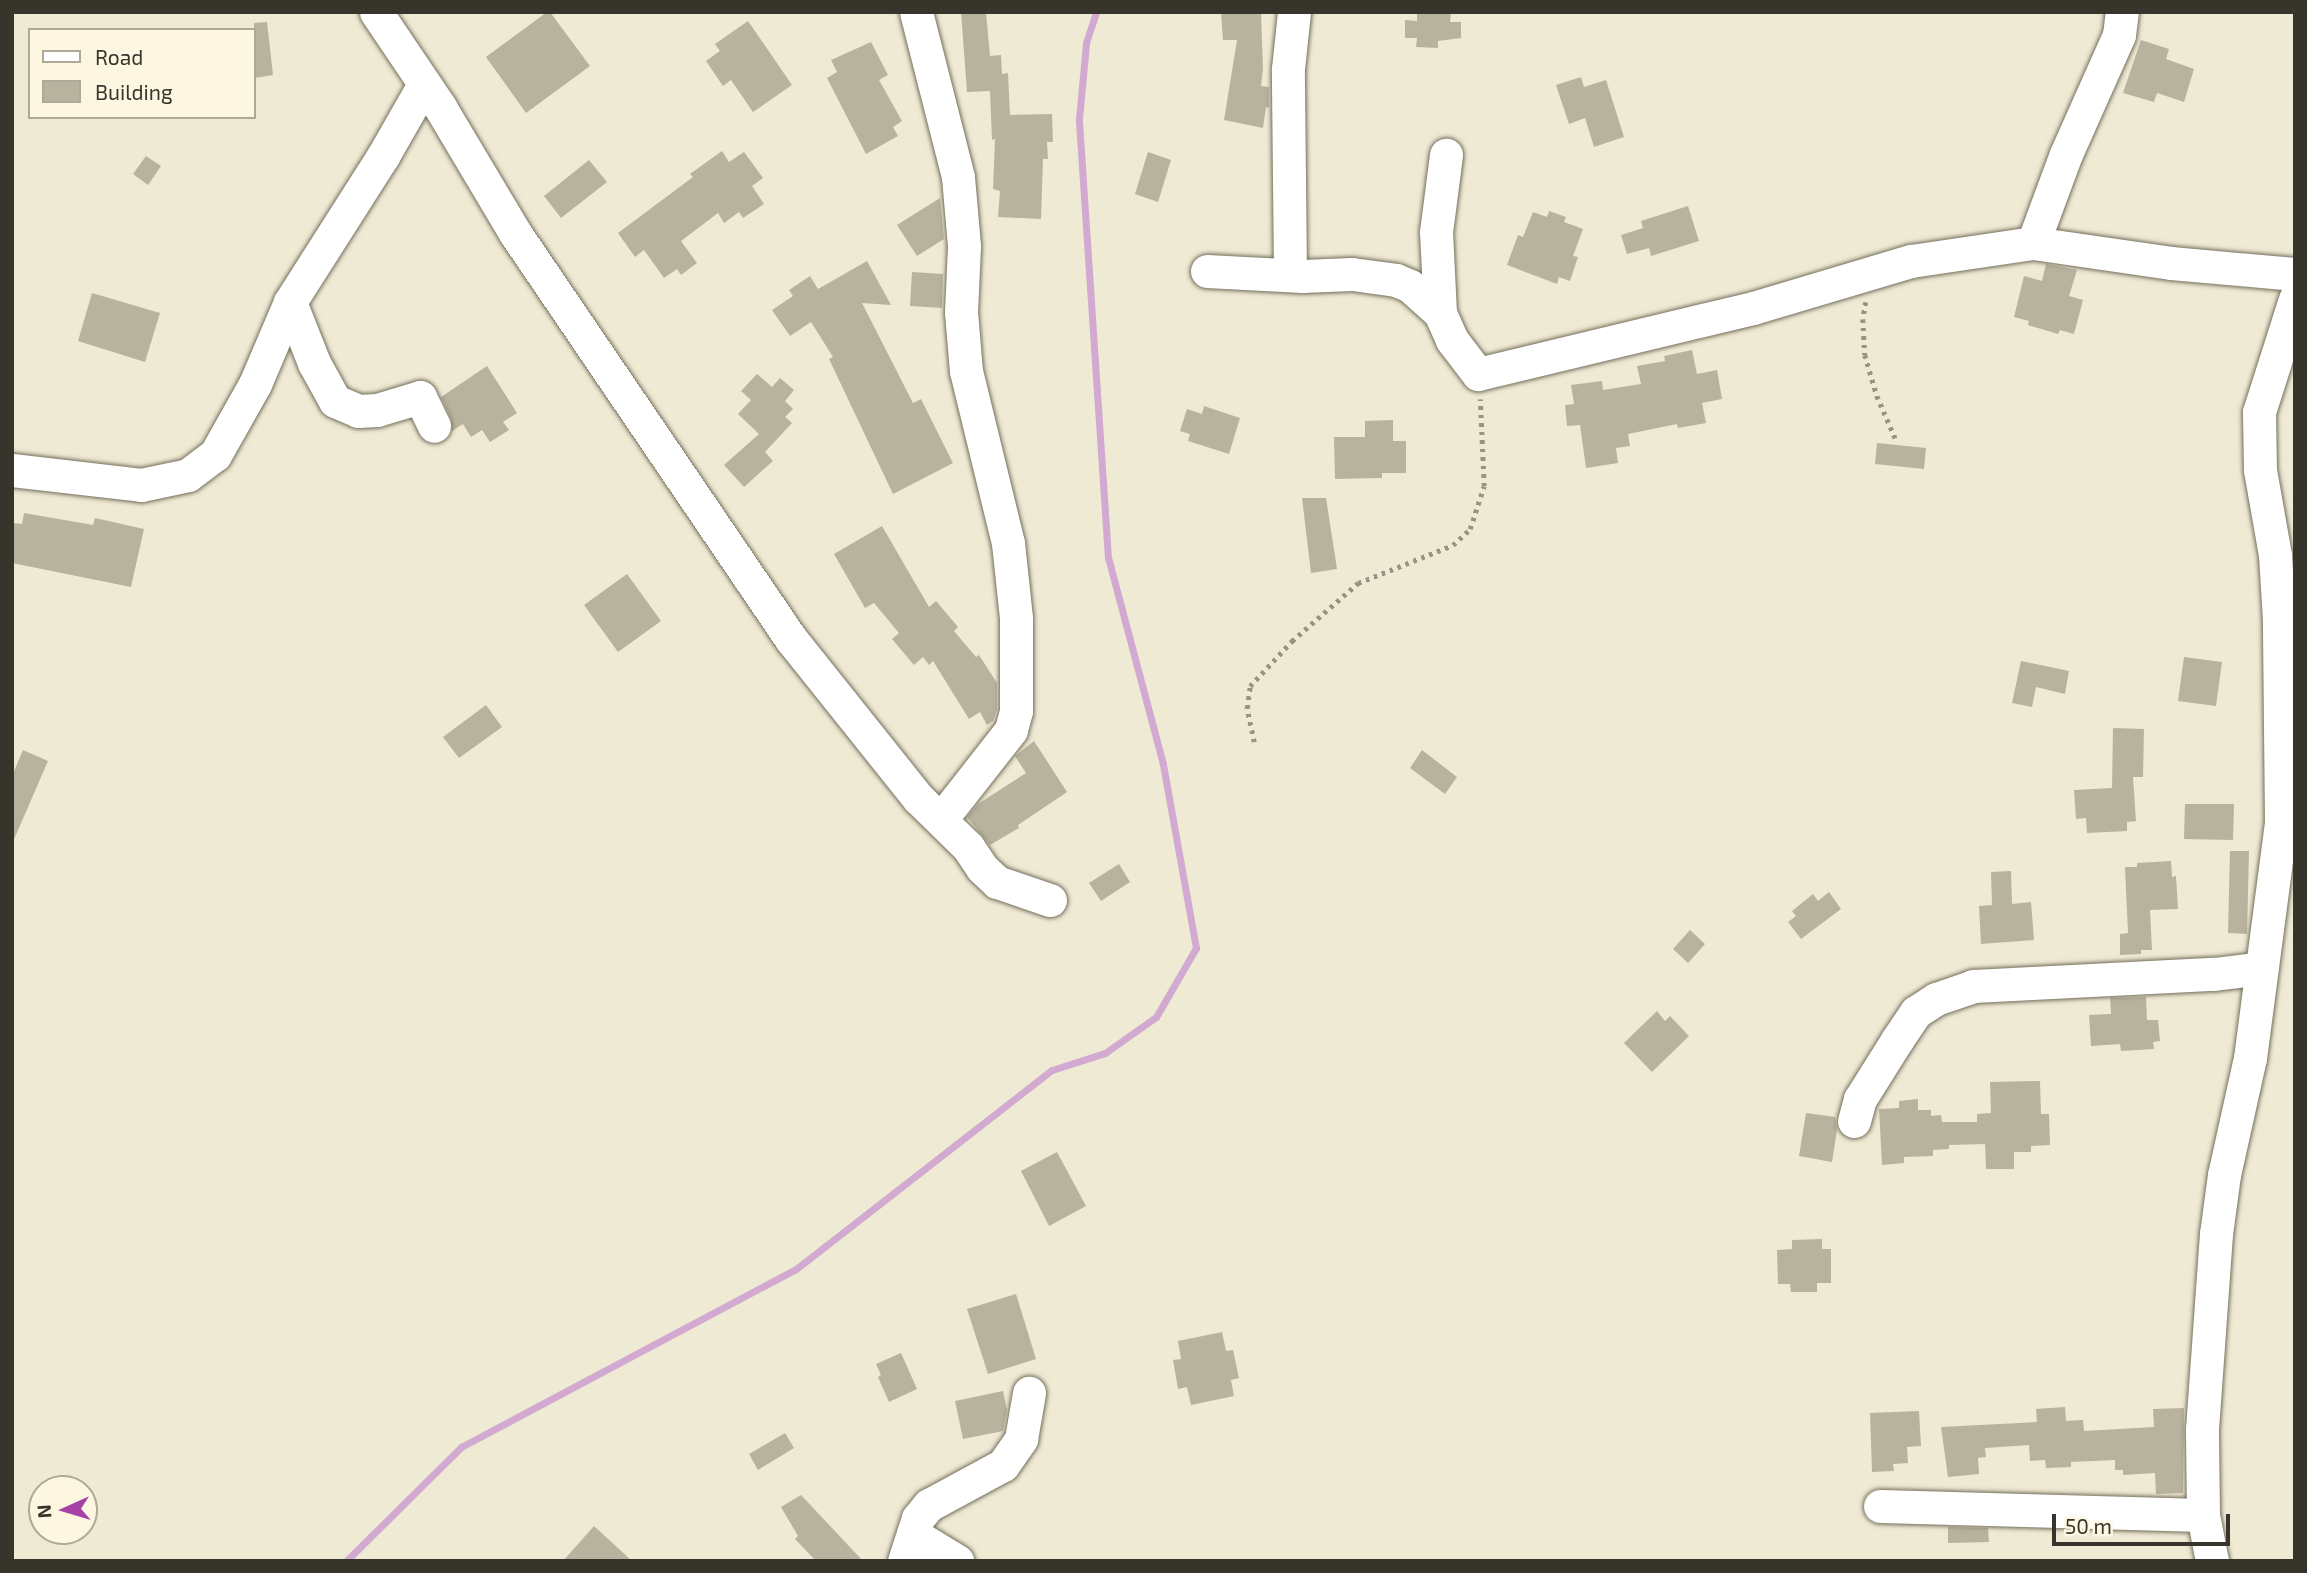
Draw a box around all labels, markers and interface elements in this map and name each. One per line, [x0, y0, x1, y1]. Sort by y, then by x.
legend [28, 28, 256, 119]
text: Road [95, 44, 143, 69]
text: Building [95, 79, 173, 104]
north arrow [28, 1475, 98, 1545]
scale bar [2055, 1500, 2234, 1544]
text: N [32, 1504, 55, 1519]
text: 50 m [2065, 1513, 2112, 1538]

